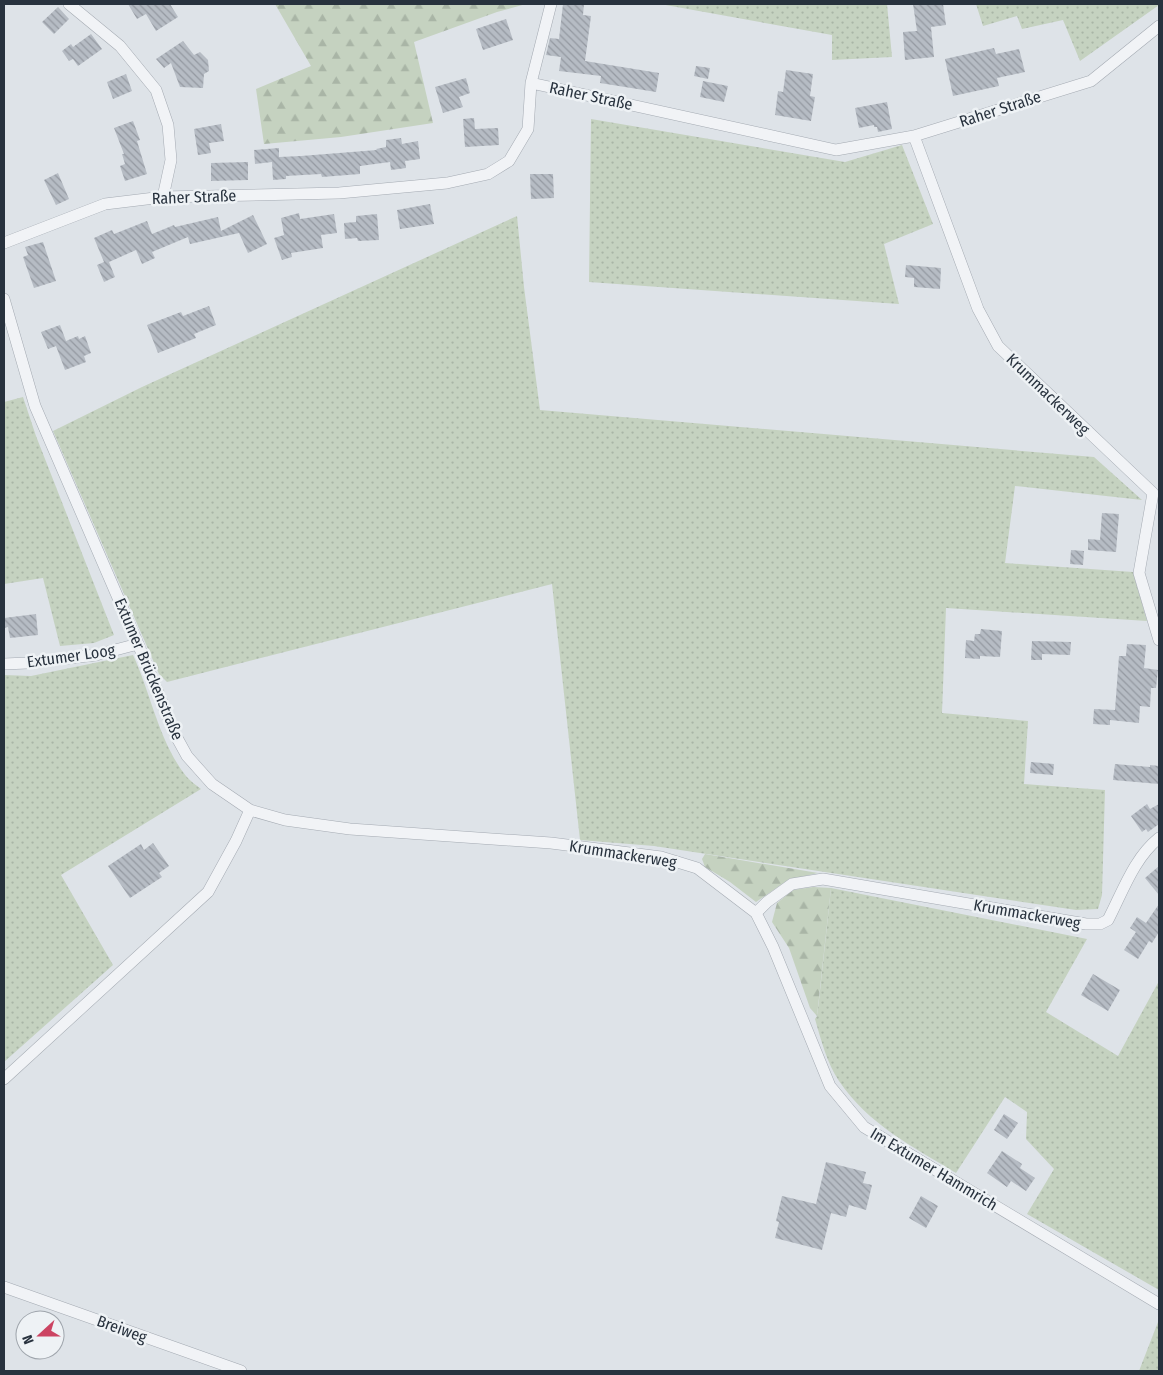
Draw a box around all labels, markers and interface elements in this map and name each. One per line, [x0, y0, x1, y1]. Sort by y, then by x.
street label: Raher Straße [548, 78, 634, 114]
street label: Raher Straße [957, 87, 1043, 131]
street label: Raher Straße [151, 186, 237, 208]
street label: Krummackerweg [1002, 350, 1094, 439]
street label: Extumer Brückenstraße [110, 595, 188, 743]
street label: Extumer Loog [26, 640, 117, 672]
street label: Krummackerweg [568, 836, 678, 872]
street label: Krummackerweg [972, 895, 1083, 933]
street label: Im Extumer Hammrich [867, 1124, 1001, 1214]
north arrow [15, 1310, 65, 1360]
street label: Breiweg [94, 1311, 150, 1347]
text: N [19, 1333, 38, 1346]

